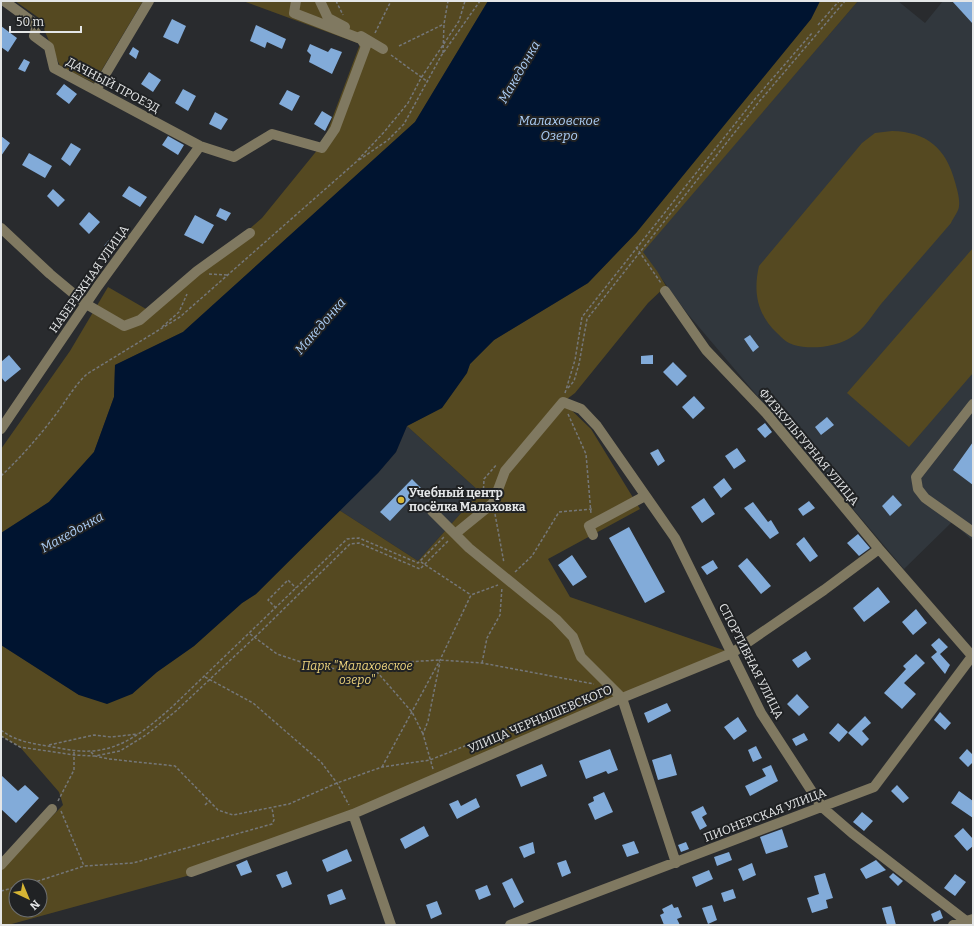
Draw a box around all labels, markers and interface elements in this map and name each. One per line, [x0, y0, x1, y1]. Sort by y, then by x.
scale bar [10, 8, 81, 34]
text: 50 m [16, 15, 45, 29]
water label: Македонка [495, 38, 543, 106]
street label: ДАЧНЫЙ ПРОЕЗД [64, 54, 162, 115]
water label: Малаховское Озеро [519, 113, 600, 143]
street label: НАБЕРЕЖНАЯ УЛИЦА [46, 222, 132, 336]
water label: Македонка [292, 295, 348, 357]
street label: ФИЗКУЛЬТУРНАЯ УЛИЦА [756, 386, 862, 509]
place label: Учебный центр посёлка Малаховка [409, 486, 526, 514]
marker: Учебный центр посёлка Малаховка [396, 495, 406, 505]
water label: Македонка [38, 509, 106, 555]
street label: СПОРТИВНАЯ УЛИЦА [716, 601, 786, 722]
park label: Парк "Малаховское озеро" [301, 659, 413, 687]
street label: УЛИЦА ЧЕРНЫШЕВСКОГО [466, 682, 614, 756]
street label: ПИОНЕРСКАЯ УЛИЦА [702, 785, 829, 845]
north arrow [8, 878, 48, 918]
text: N [27, 897, 42, 913]

